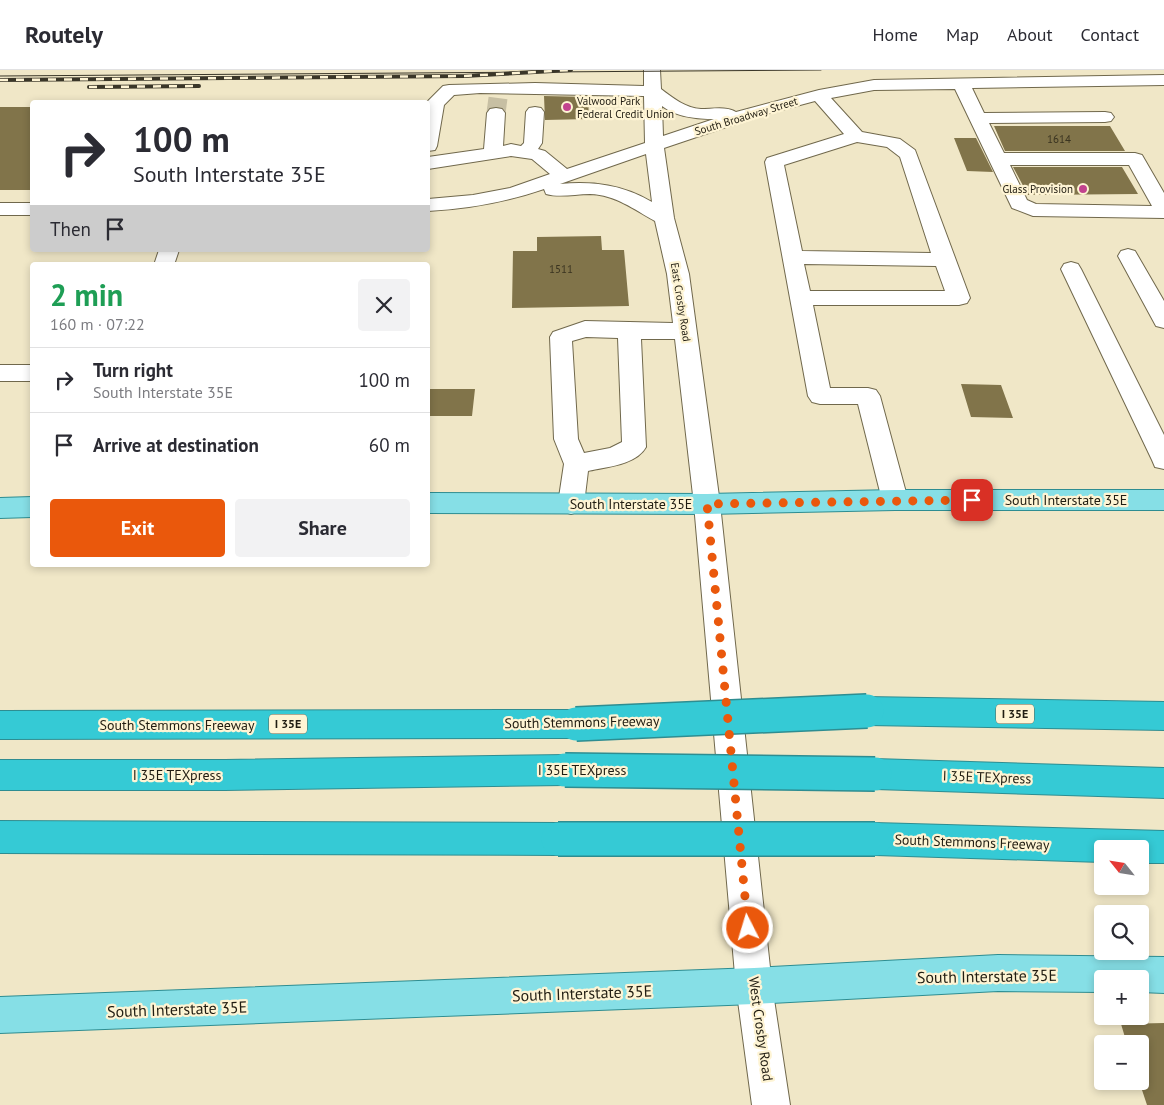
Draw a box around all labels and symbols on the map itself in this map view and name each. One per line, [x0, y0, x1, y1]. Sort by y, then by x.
place label: Valwood Park Federal Credit Union [576, 94, 674, 121]
street label: South Broadway Street [693, 94, 800, 138]
marker: Valwood Park Federal Credit Union [561, 101, 573, 113]
house number: 1614 [1047, 132, 1071, 146]
place label: Glass Provision [1002, 182, 1073, 196]
marker: Glass Provision [1077, 183, 1089, 195]
house number: 1511 [549, 262, 573, 276]
street label: East Crosby Road [668, 262, 694, 343]
pin [951, 479, 993, 521]
street label: South Interstate 35E [1005, 491, 1127, 509]
street label: South Interstate 35E [570, 495, 692, 513]
road number: I 35E [996, 704, 1034, 724]
street label: South Stemmons Freeway [504, 712, 660, 732]
road number: I 35E [269, 714, 307, 734]
street label: South Stemmons Freeway [100, 716, 255, 734]
street label: I 35E TEXpress [538, 761, 626, 779]
street label: I 35E TEXpress [133, 766, 221, 784]
street label: I 35E TEXpress [942, 766, 1032, 788]
street label: South Stemmons Freeway [894, 830, 1050, 854]
north arrow [1094, 840, 1149, 895]
position arrow [721, 901, 773, 953]
street label: South Interstate 35E [917, 965, 1057, 987]
street label: West Crosby Road [745, 976, 777, 1082]
street label: South Interstate 35E [512, 981, 652, 1005]
street label: South Interstate 35E [107, 997, 247, 1021]

